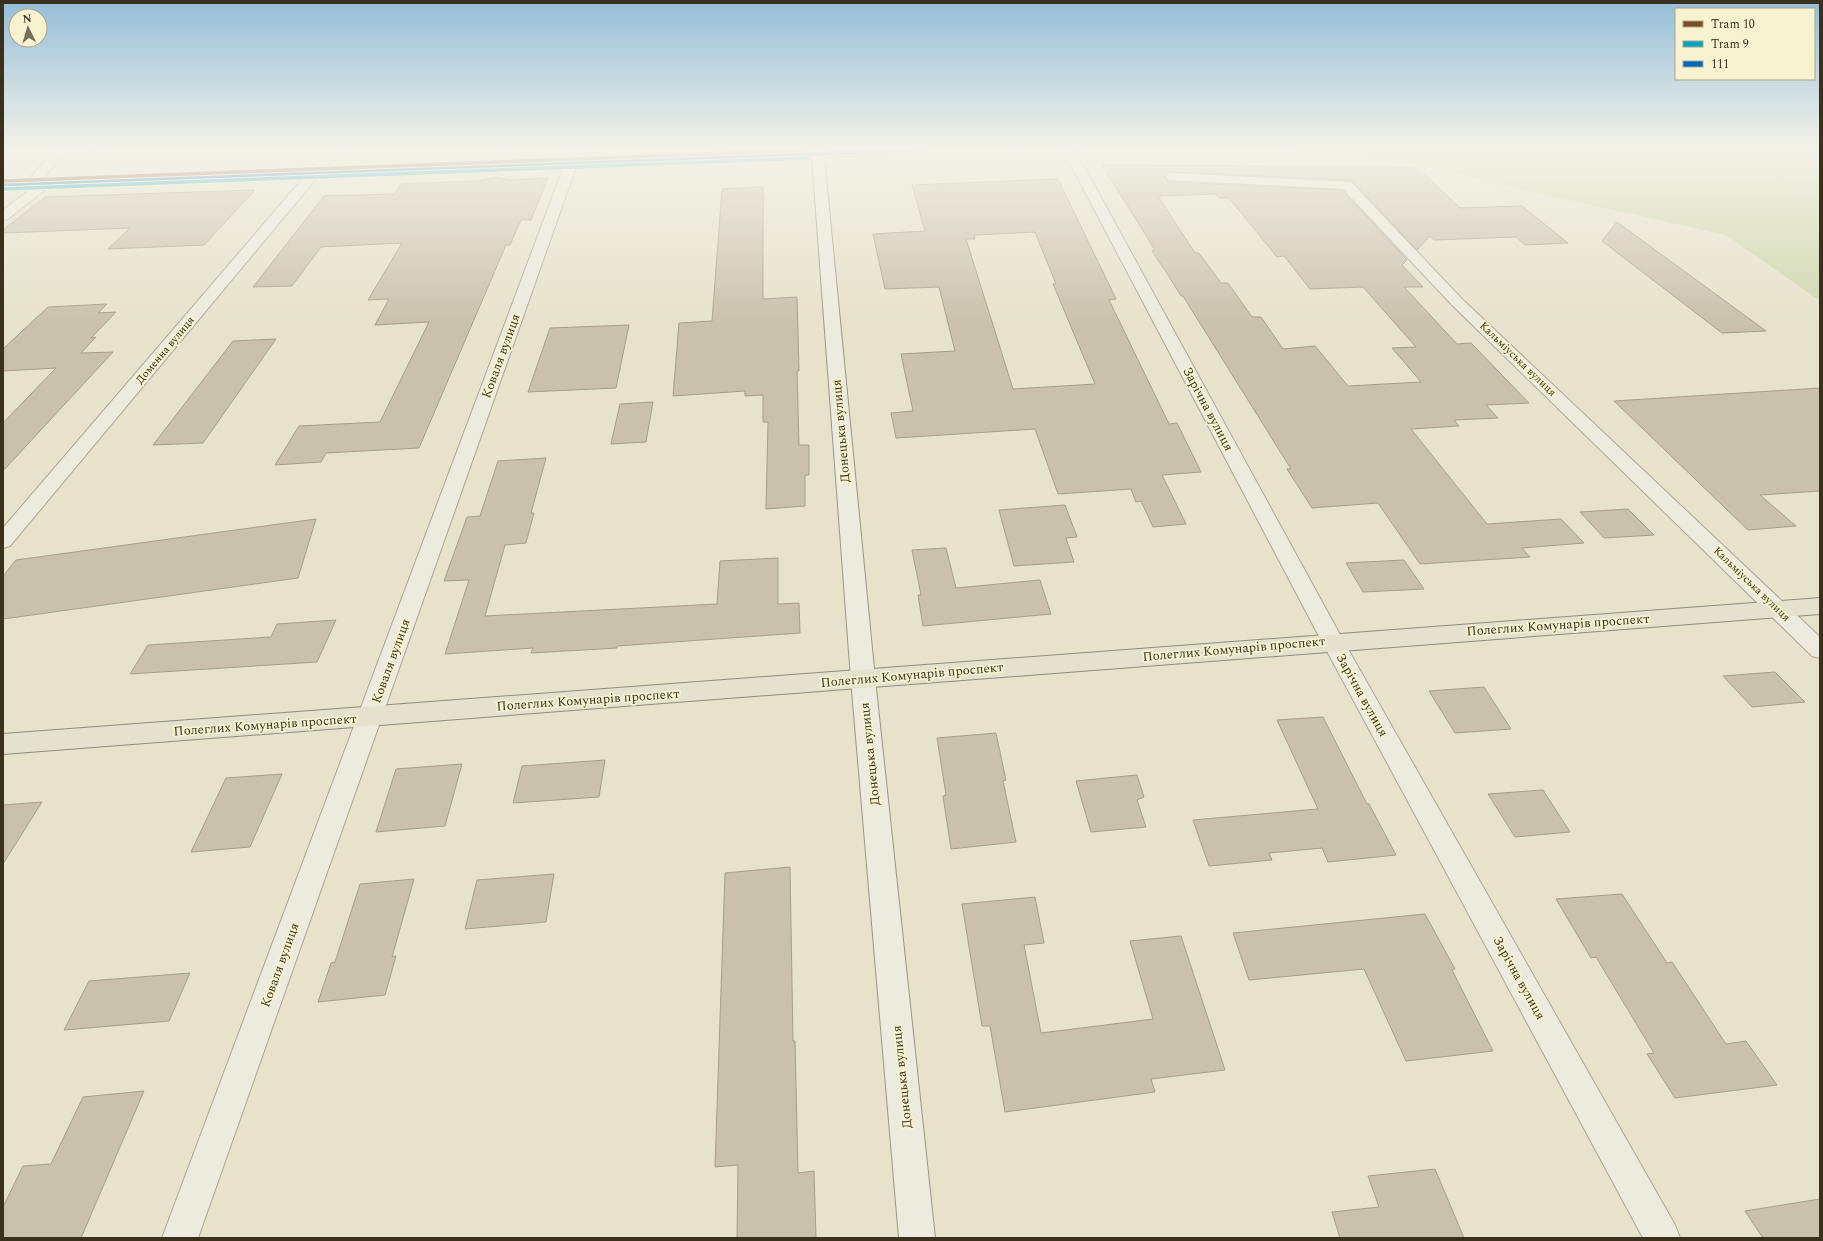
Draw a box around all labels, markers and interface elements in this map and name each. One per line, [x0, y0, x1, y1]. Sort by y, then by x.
north arrow [8, 8, 48, 48]
legend [1675, 8, 1815, 80]
text: N [22, 10, 32, 27]
text: Tram 10 [1711, 15, 1755, 34]
text: Tram 9 [1711, 35, 1749, 54]
text: 111 [1711, 55, 1729, 74]
street label: Коваля вулиця [476, 311, 526, 401]
street label: Доменна вулиця [132, 312, 199, 388]
street label: Кальміуська вулиця [1476, 318, 1561, 400]
street label: Зарічна вулиця [1177, 363, 1239, 455]
street label: Донецька вулиця [827, 379, 855, 483]
street label: Кальміуська вулиця [1710, 543, 1795, 625]
street label: Полеглих Комунарів проспект [1466, 609, 1650, 641]
street label: Коваля вулиця [366, 616, 416, 706]
street label: Полеглих Комунарів проспект [1142, 631, 1326, 667]
street label: Зарічна вулиця [1331, 650, 1393, 740]
street label: Полеглих Комунарів проспект [820, 657, 1004, 693]
street label: Полеглих Комунарів проспект [496, 684, 680, 716]
street label: Донецька вулиця [855, 701, 885, 807]
street label: Полеглих Комунарів проспект [173, 709, 357, 741]
street label: Коваля вулиця [255, 920, 305, 1010]
street label: Зарічна вулиця [1488, 933, 1550, 1023]
street label: Донецька вулиця [887, 1024, 917, 1130]

